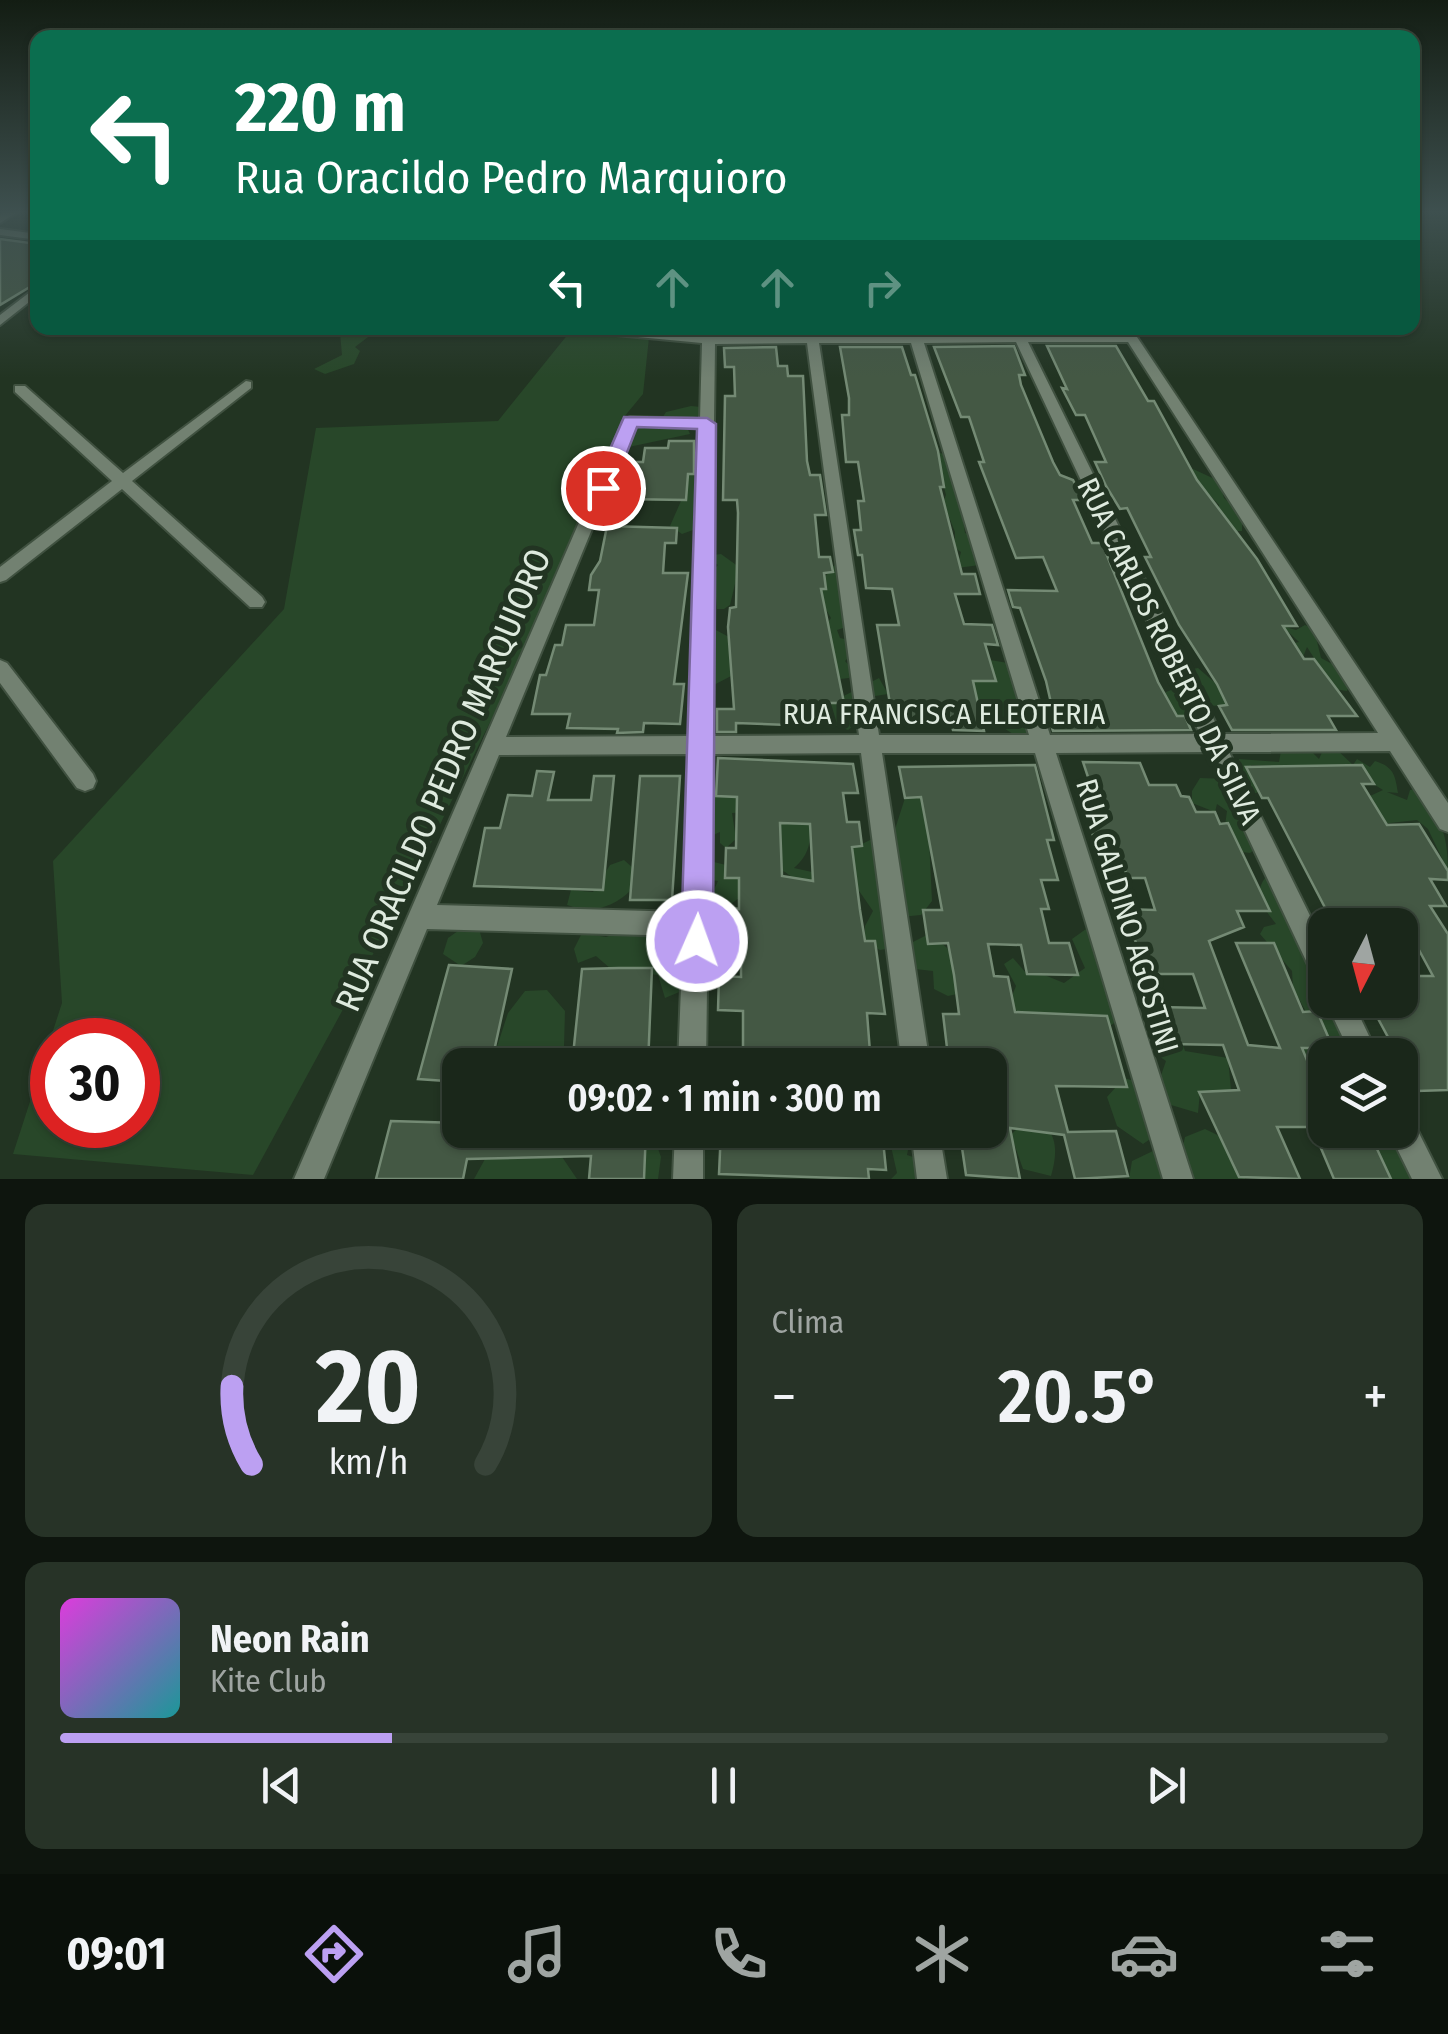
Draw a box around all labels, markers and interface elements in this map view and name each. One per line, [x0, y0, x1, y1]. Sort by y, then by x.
text: 220 m [235, 66, 406, 150]
icon: left [70, 70, 200, 200]
text: Rua Oracildo Pedro Marquioro [235, 151, 787, 205]
icon: left [540, 260, 595, 315]
icon: ahead [645, 260, 700, 315]
icon: ahead [750, 260, 805, 315]
icon: right [855, 260, 910, 315]
pin [561, 446, 646, 531]
icon: arrive [576, 461, 631, 516]
street label: RUA CARLOS ROBERTO DA SILVA [1069, 472, 1269, 830]
street label: RUA ORACILDO PEDRO MARQUIORO [326, 542, 560, 1018]
street label: RUA FRANCISCA ELEOTERIA [783, 696, 1106, 732]
street label: RUA GALDINO AGOSTINI [1068, 774, 1186, 1058]
position arrow [645, 889, 749, 993]
north arrow [1308, 908, 1418, 1018]
map controls [1308, 908, 1418, 1148]
speed limit sign: 30 [30, 1018, 160, 1148]
button: layers [1308, 1038, 1418, 1148]
text: 09:02 · 1 min · 300 m [567, 1075, 882, 1121]
text: Clima [772, 1303, 844, 1341]
text: 20 [315, 1325, 421, 1450]
text: 20.5° [998, 1352, 1161, 1442]
text: − [772, 1364, 796, 1430]
text: + [1363, 1364, 1388, 1430]
text: km/h [328, 1441, 408, 1483]
text: Neon Rain [210, 1616, 370, 1662]
text: Kite Club [210, 1662, 326, 1700]
icon: previous [254, 1758, 309, 1813]
icon: pause [696, 1758, 751, 1813]
icon: next [1139, 1758, 1194, 1813]
icon: directions [299, 1919, 369, 1989]
icon: music [502, 1919, 572, 1989]
icon: phone [704, 1919, 774, 1989]
icon: climate [907, 1919, 977, 1989]
icon: car [1109, 1919, 1179, 1989]
icon: filters [1312, 1919, 1382, 1989]
text: 09:01 [66, 1927, 167, 1981]

